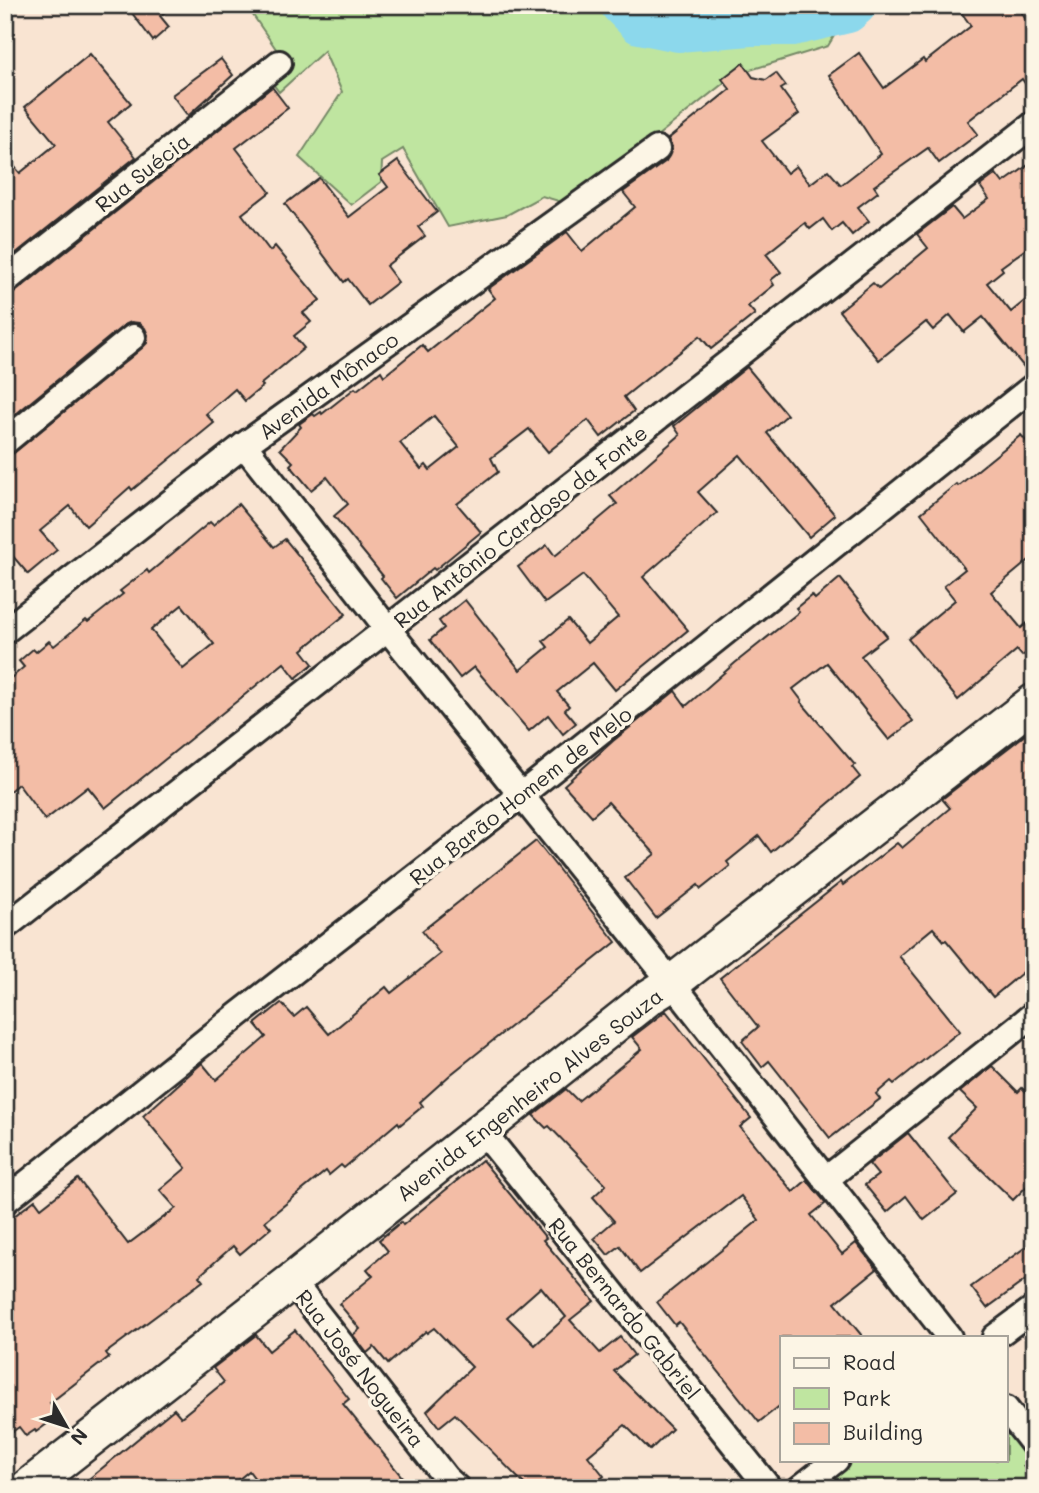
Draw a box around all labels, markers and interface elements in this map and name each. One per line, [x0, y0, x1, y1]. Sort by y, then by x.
street label: Rua Suécia [89, 127, 195, 217]
street label: Avenida Mônaco [253, 325, 403, 445]
street label: Rua Antônio Cardoso da Fonte [388, 418, 652, 634]
street label: Rua Barão Homem de Melo [403, 700, 637, 890]
street label: Avenida Engenheiro Alves Souza [390, 982, 668, 1206]
street label: Rua Bernardo Gabriel [543, 1212, 707, 1404]
street label: Rua José Nogueira [291, 1284, 431, 1452]
legend [780, 1336, 1007, 1462]
text: Road [843, 1348, 895, 1375]
text: Park [843, 1384, 891, 1411]
north arrow [32, 1392, 102, 1462]
text: Building [843, 1418, 923, 1445]
text: N [65, 1424, 94, 1450]

